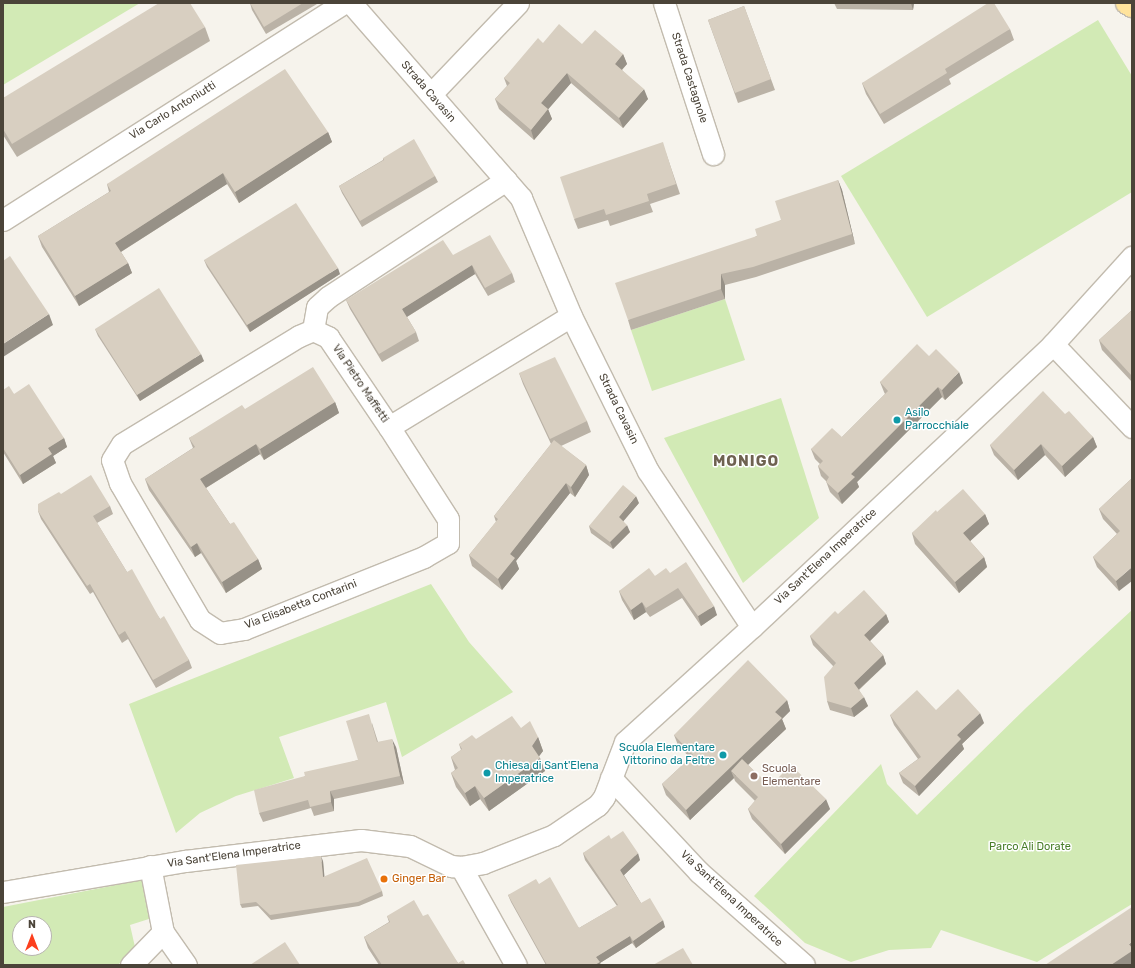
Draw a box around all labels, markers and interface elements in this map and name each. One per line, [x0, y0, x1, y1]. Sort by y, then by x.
street label: Strada Castagnole [668, 31, 710, 125]
street label: Strada Cavasin [398, 59, 458, 125]
street label: Via Carlo Antoniutti [127, 79, 219, 143]
street label: Via Pietro Maffetti [329, 342, 391, 426]
street label: Strada Cavasin [595, 372, 641, 446]
place label: Asilo Parrocchiale [905, 407, 969, 433]
marker: Asilo Parrocchiale [892, 415, 902, 425]
district label: MONIGO [713, 453, 779, 471]
street label: Via Sant'Elena Imperatrice [772, 506, 880, 608]
street label: Via Elisabetta Contarini [243, 577, 359, 633]
place label: Scuola Elementare Vittorino da Feltre [619, 742, 715, 768]
marker: Scuola Elementare Vittorino da Feltre [718, 750, 728, 760]
place label: Chiesa di Sant'Elena Imperatrice [495, 760, 599, 786]
place label: Scuola Elementare [762, 763, 821, 789]
marker: Chiesa di Sant'Elena Imperatrice [482, 768, 492, 778]
marker: Scuola Elementare [749, 771, 759, 781]
street label: Via Sant'Elena Imperatrice [166, 839, 302, 871]
park label: Parco Ali Dorate [989, 840, 1071, 854]
street label: Via Sant'Elena Imperatrice [677, 848, 785, 950]
place label: Ginger Bar [392, 872, 446, 886]
marker: Ginger Bar [379, 874, 389, 884]
north arrow [12, 916, 52, 956]
text: N [28, 918, 36, 931]

